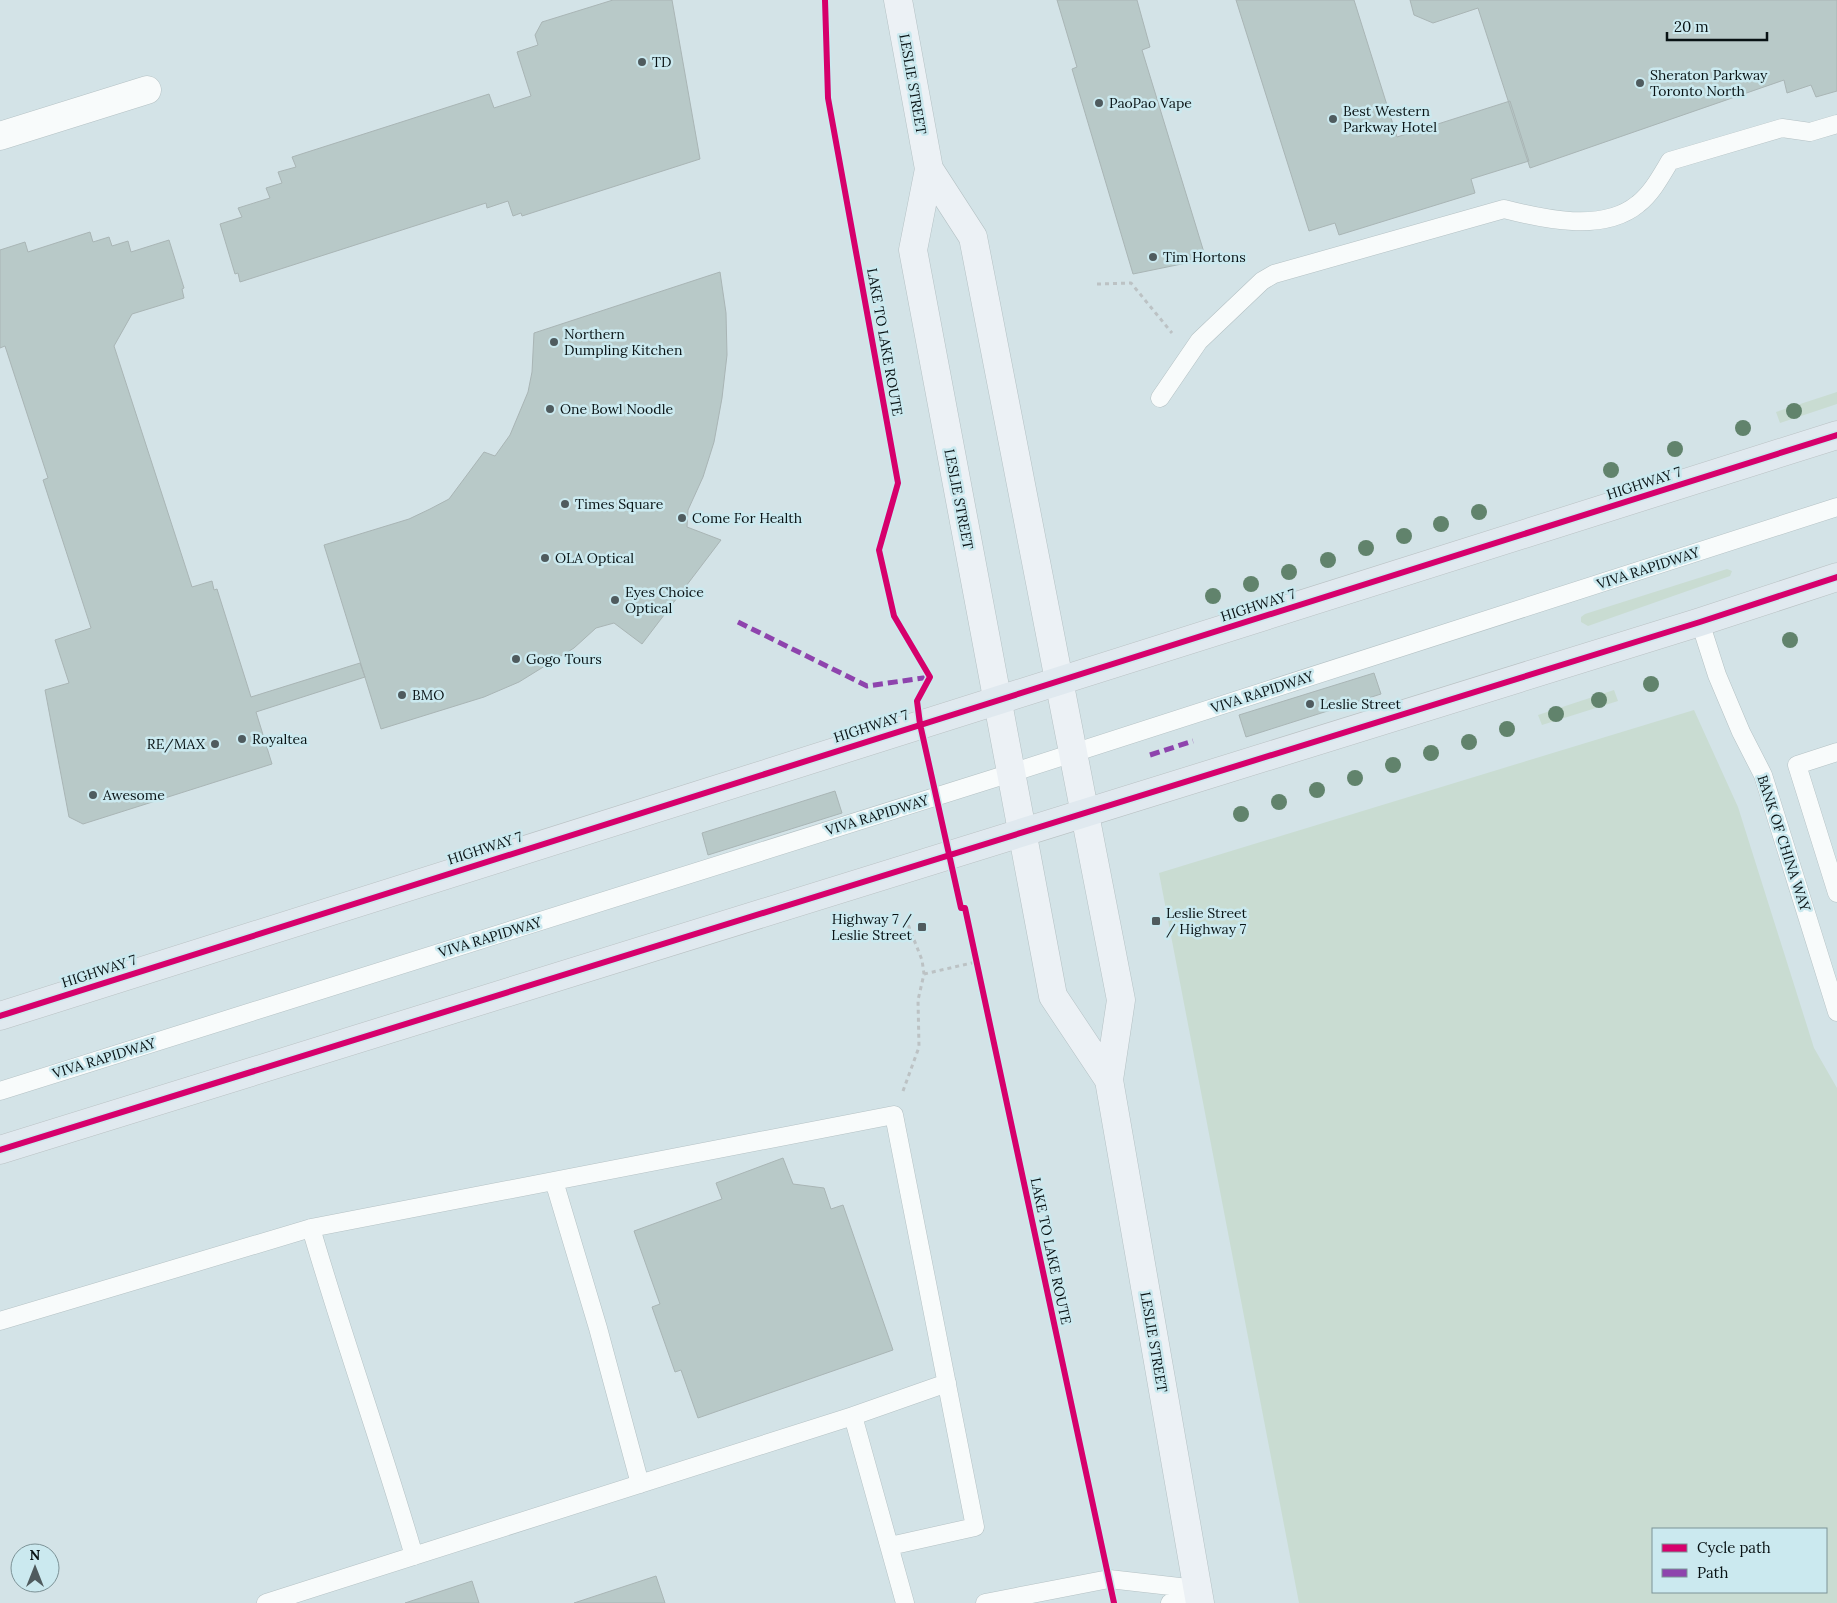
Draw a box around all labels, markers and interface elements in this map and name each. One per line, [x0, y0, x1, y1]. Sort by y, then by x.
scale bar [1667, 10, 1767, 42]
text: 20 m [1674, 17, 1709, 36]
street label: LESLIE STREET [895, 32, 931, 136]
place label: TD [652, 53, 671, 71]
marker: TD [636, 56, 648, 68]
place label: Sheraton Parkway Toronto North [1650, 66, 1768, 100]
marker: Sheraton Parkway Toronto North [1634, 77, 1646, 89]
place label: PaoPao Vape [1109, 94, 1192, 112]
marker: PaoPao Vape [1093, 97, 1105, 109]
place label: Best Western Parkway Hotel [1343, 102, 1437, 136]
marker: Best Western Parkway Hotel [1327, 113, 1339, 125]
place label: Tim Hortons [1163, 248, 1246, 266]
marker: Tim Hortons [1147, 251, 1159, 263]
street label: LAKE TO LAKE ROUTE [863, 267, 907, 418]
place label: Northern Dumpling Kitchen [564, 325, 683, 359]
marker: Northern Dumpling Kitchen [548, 336, 560, 348]
place label: One Bowl Noodle [560, 400, 673, 418]
marker: One Bowl Noodle [544, 403, 556, 415]
street label: LESLIE STREET [940, 447, 978, 551]
street label: HIGHWAY 7 [1604, 462, 1684, 504]
place label: Times Square [575, 495, 664, 513]
marker: Times Square [559, 498, 571, 510]
place label: Come For Health [692, 509, 802, 527]
marker: Come For Health [676, 512, 688, 524]
street label: VIVA RAPIDWAY [1593, 543, 1703, 593]
place label: OLA Optical [555, 549, 634, 567]
marker: OLA Optical [539, 552, 551, 564]
place label: Eyes Choice Optical [625, 583, 704, 617]
street label: HIGHWAY 7 [1218, 584, 1298, 626]
marker: Eyes Choice Optical [609, 594, 621, 606]
place label: Gogo Tours [526, 650, 602, 668]
marker: Gogo Tours [510, 653, 522, 665]
street label: VIVA RAPIDWAY [1207, 667, 1317, 717]
place label: BMO [412, 686, 444, 704]
marker: BMO [396, 689, 408, 701]
place label: Leslie Street [1320, 695, 1401, 713]
marker: Leslie Street [1304, 698, 1316, 710]
street label: HIGHWAY 7 [831, 705, 911, 747]
place label: Royaltea [252, 730, 307, 748]
marker: Royaltea [236, 733, 248, 745]
place label: RE/MAX [147, 735, 206, 753]
marker: RE/MAX [209, 738, 221, 750]
street label: BANK OF CHINA WAY [1753, 773, 1815, 915]
place label: Awesome [102, 786, 165, 804]
marker: Awesome [87, 789, 99, 801]
street label: VIVA RAPIDWAY [822, 790, 932, 840]
street label: HIGHWAY 7 [445, 827, 525, 869]
place label: Leslie Street / Highway 7 [1166, 904, 1247, 938]
place label: Highway 7 / Leslie Street [831, 910, 913, 944]
street label: VIVA RAPIDWAY [435, 912, 545, 962]
marker: Leslie Street / Highway 7 [1150, 915, 1162, 927]
marker: Highway 7 / Leslie Street [916, 921, 928, 933]
street label: HIGHWAY 7 [59, 950, 139, 992]
street label: VIVA RAPIDWAY [49, 1033, 159, 1083]
street label: LAKE TO LAKE ROUTE [1027, 1176, 1075, 1326]
street label: LESLIE STREET [1136, 1290, 1172, 1394]
legend [1652, 1528, 1827, 1593]
text: Cycle path [1697, 1538, 1771, 1557]
north arrow [10, 1543, 60, 1593]
text: N [30, 1546, 41, 1564]
text: Path [1697, 1563, 1728, 1582]

